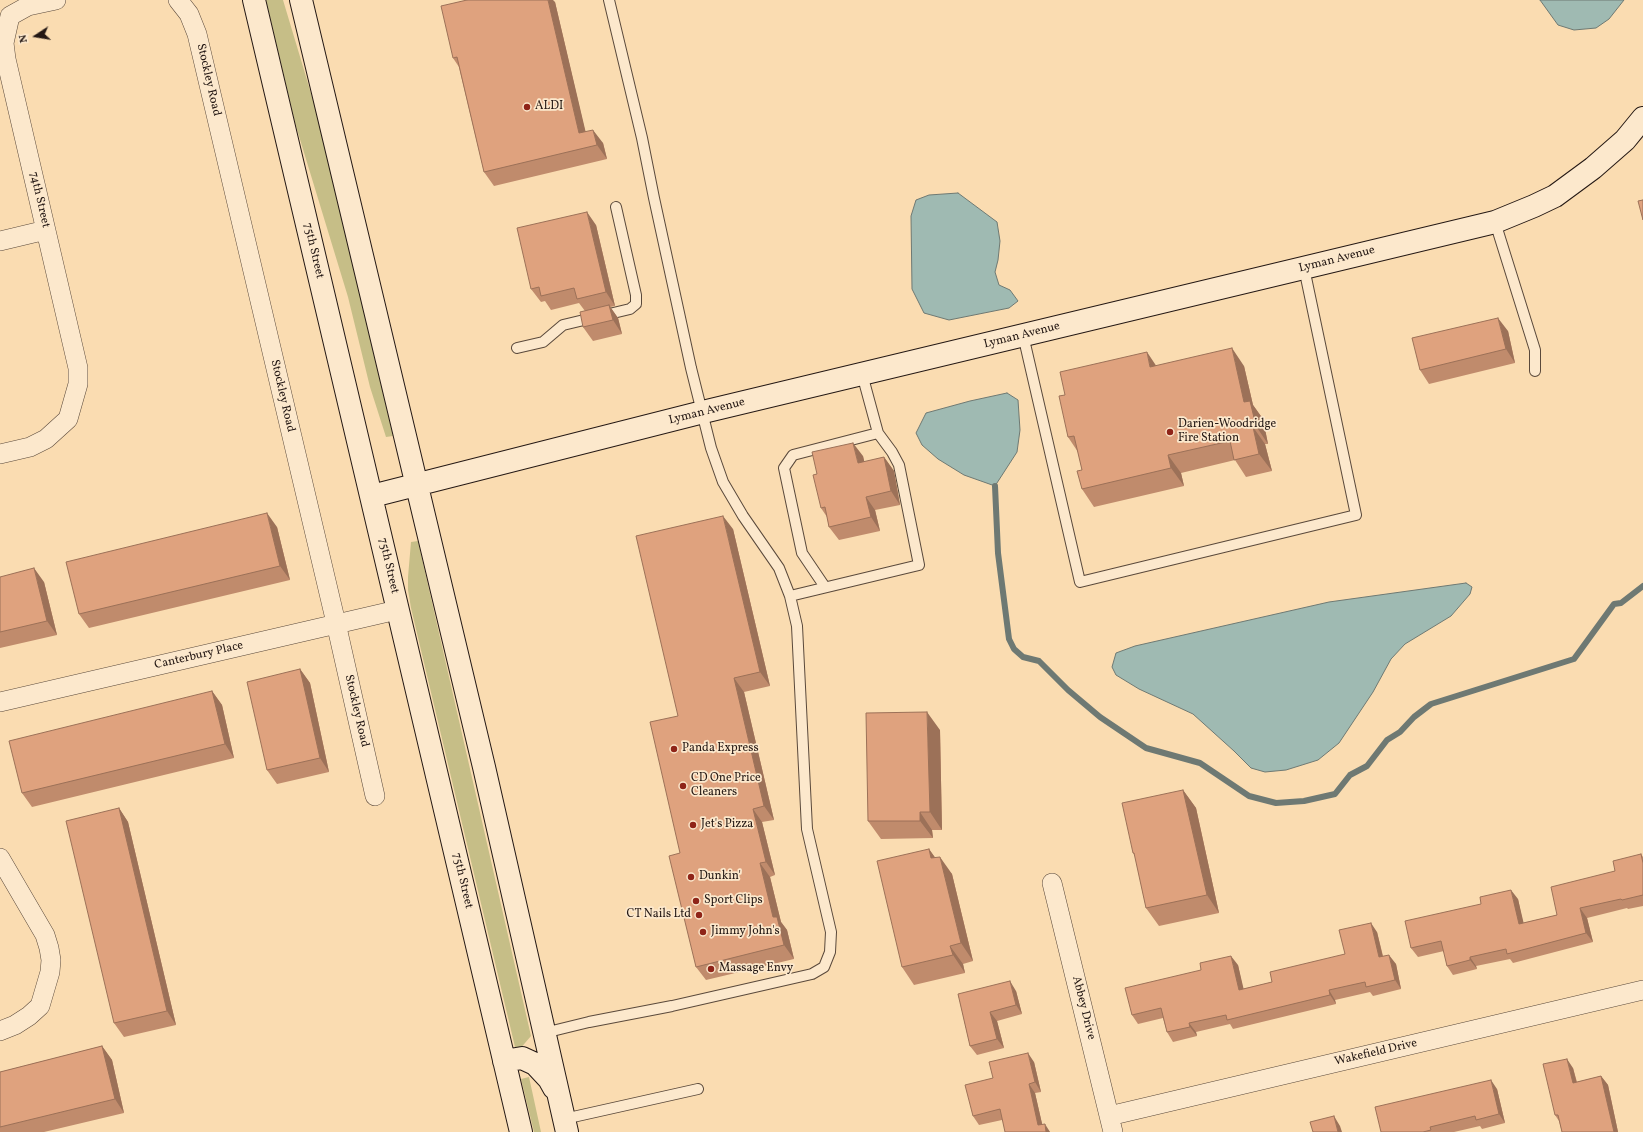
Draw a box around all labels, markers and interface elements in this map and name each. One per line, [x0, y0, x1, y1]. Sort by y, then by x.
north arrow [16, 16, 56, 56]
text: N [16, 33, 32, 44]
street label: Stockley Road [193, 42, 223, 118]
place label: ALDI [535, 100, 563, 114]
marker: ALDI [522, 102, 532, 112]
street label: 74th Street [26, 171, 52, 229]
street label: 75th Street [300, 222, 326, 280]
street label: Lyman Avenue [1298, 244, 1376, 276]
street label: Lyman Avenue [983, 320, 1061, 352]
street label: Stockley Road [267, 358, 297, 434]
street label: Lyman Avenue [668, 396, 746, 428]
place label: Darien-Woodridge Fire Station [1178, 418, 1276, 446]
marker: Darien-Woodridge Fire Station [1165, 427, 1175, 437]
street label: 75th Street [375, 537, 401, 595]
street label: Canterbury Place [153, 639, 245, 673]
street label: Stockley Road [341, 673, 371, 749]
place label: Panda Express [682, 742, 759, 756]
marker: Panda Express [669, 744, 679, 754]
place label: CD One Price Cleaners [691, 772, 761, 800]
marker: CD One Price Cleaners [678, 781, 688, 791]
place label: Jet's Pizza [701, 818, 753, 832]
marker: Jet's Pizza [688, 820, 698, 830]
street label: 75th Street [449, 852, 475, 910]
place label: Dunkin' [699, 870, 741, 884]
marker: Dunkin' [686, 872, 696, 882]
place label: Sport Clips [704, 894, 763, 908]
marker: Sport Clips [691, 896, 701, 906]
place label: CT Nails Ltd [627, 908, 691, 922]
marker: CT Nails Ltd [694, 910, 704, 920]
place label: Jimmy John's [711, 925, 780, 939]
marker: Jimmy John's [698, 927, 708, 937]
place label: Massage Envy [719, 962, 793, 976]
marker: Massage Envy [706, 964, 716, 974]
street label: Abbey Drive [1068, 975, 1098, 1041]
street label: Wakefield Drive [1333, 1036, 1419, 1070]

